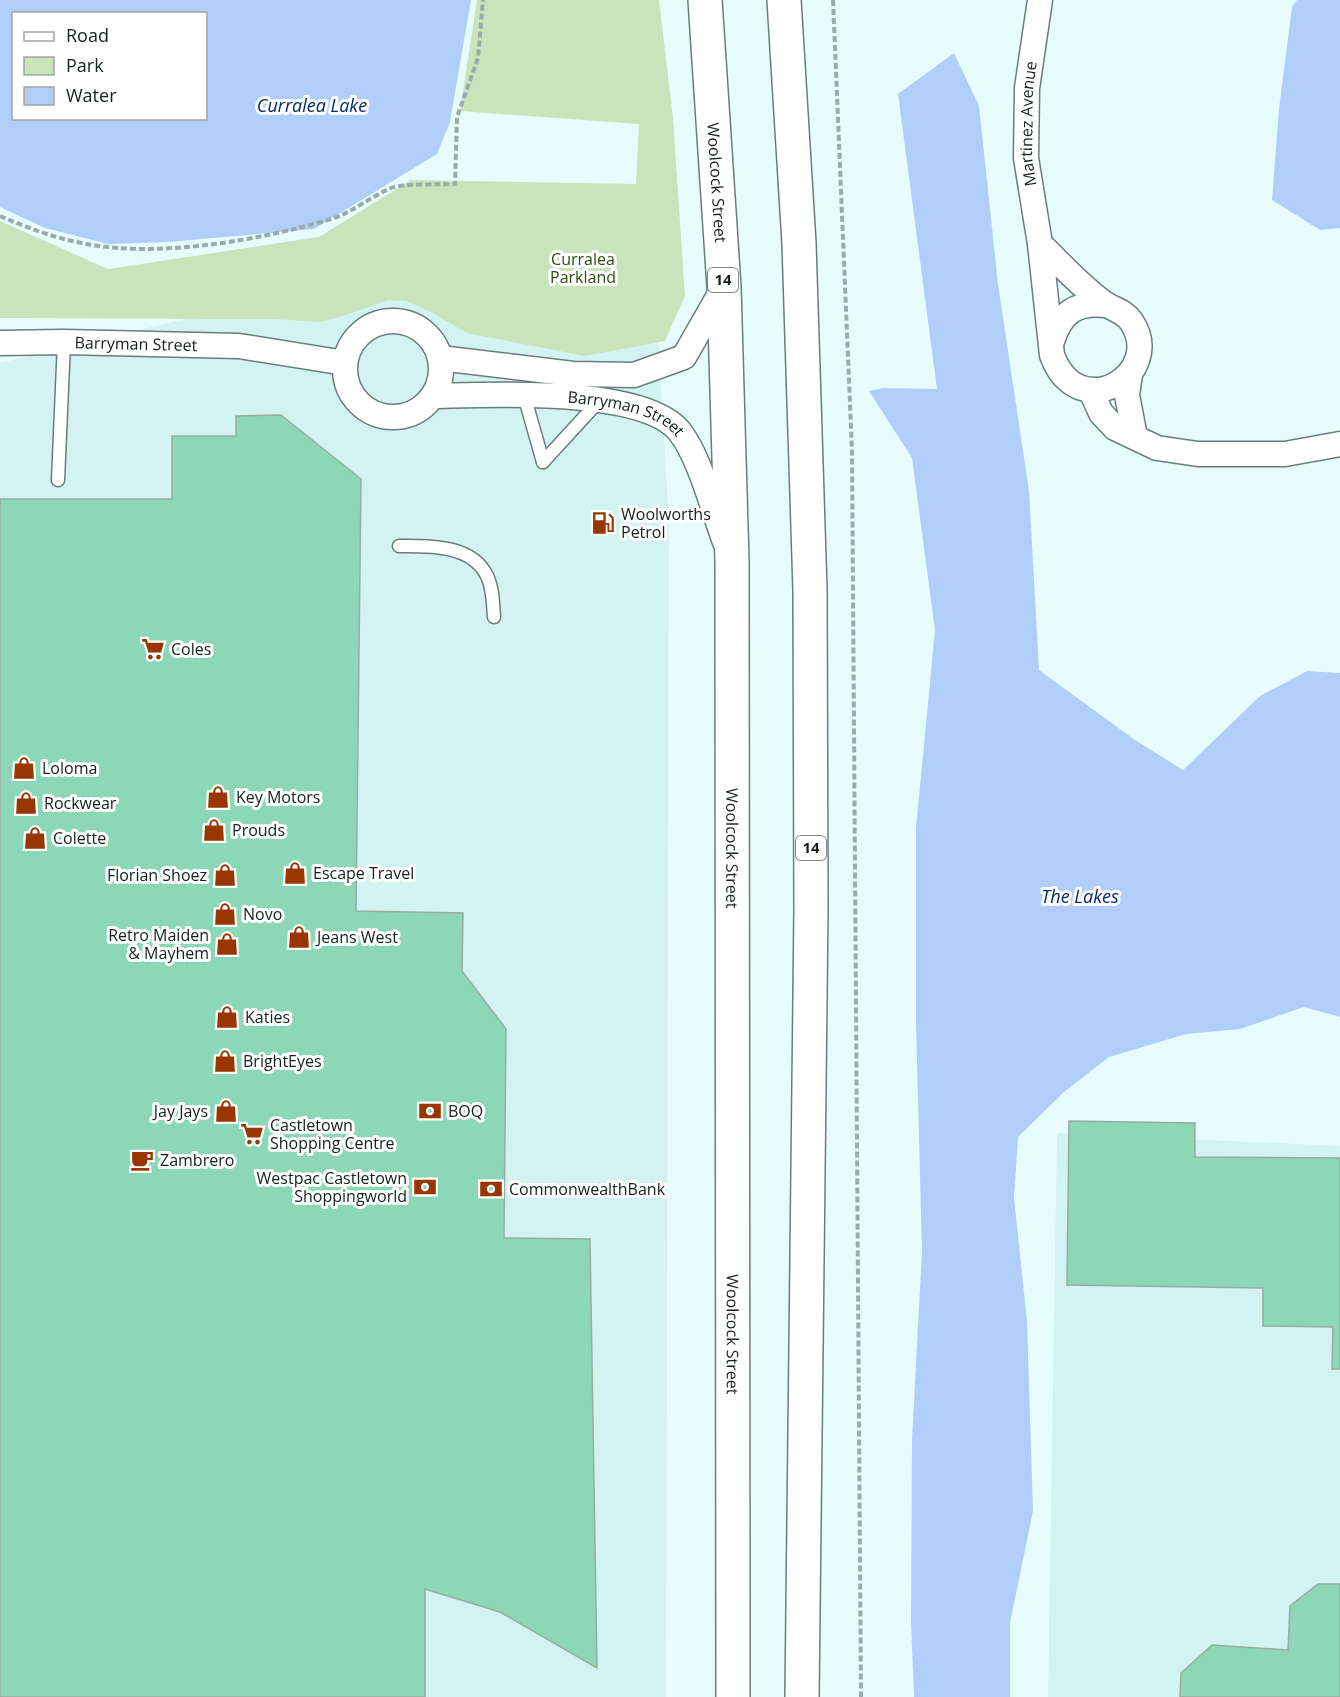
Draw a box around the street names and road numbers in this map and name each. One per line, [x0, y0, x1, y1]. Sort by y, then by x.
street label: Martinez Avenue [1015, 59, 1042, 188]
street label: Woolcock Street [702, 122, 732, 244]
road number: 14 [708, 268, 738, 292]
street label: Barryman Street [74, 331, 198, 356]
street label: Barryman Street [567, 386, 690, 441]
street label: Woolcock Street [721, 788, 743, 909]
road number: 14 [796, 836, 826, 860]
street label: Woolcock Street [722, 1274, 744, 1395]

